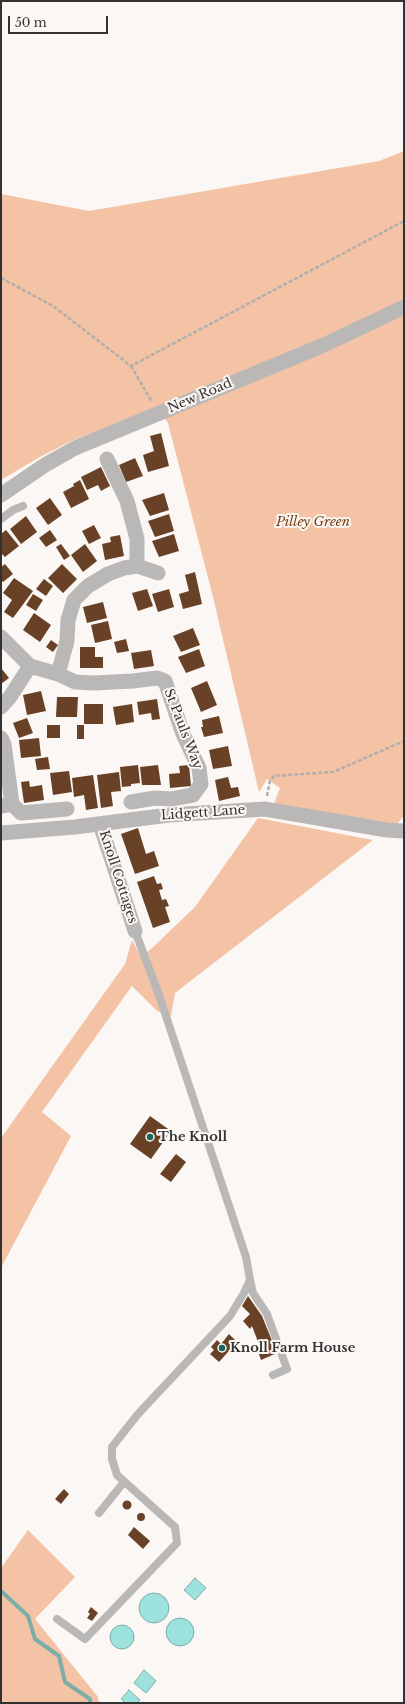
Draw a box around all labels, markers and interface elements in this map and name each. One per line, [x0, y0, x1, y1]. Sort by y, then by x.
scale bar [10, 8, 110, 34]
text: 50 m [15, 15, 47, 30]
street label: New Road [166, 376, 234, 416]
park label: Pilley Green [276, 514, 350, 530]
street label: St Pauls Way [161, 687, 205, 771]
street label: Lidgett Lane [160, 802, 246, 824]
street label: Knoll Cottages [96, 829, 140, 925]
place label: The Knoll [158, 1129, 227, 1145]
marker: The Knoll [145, 1132, 155, 1142]
place label: Knoll Farm House [230, 1340, 355, 1356]
marker: Knoll Farm House [217, 1343, 227, 1353]

